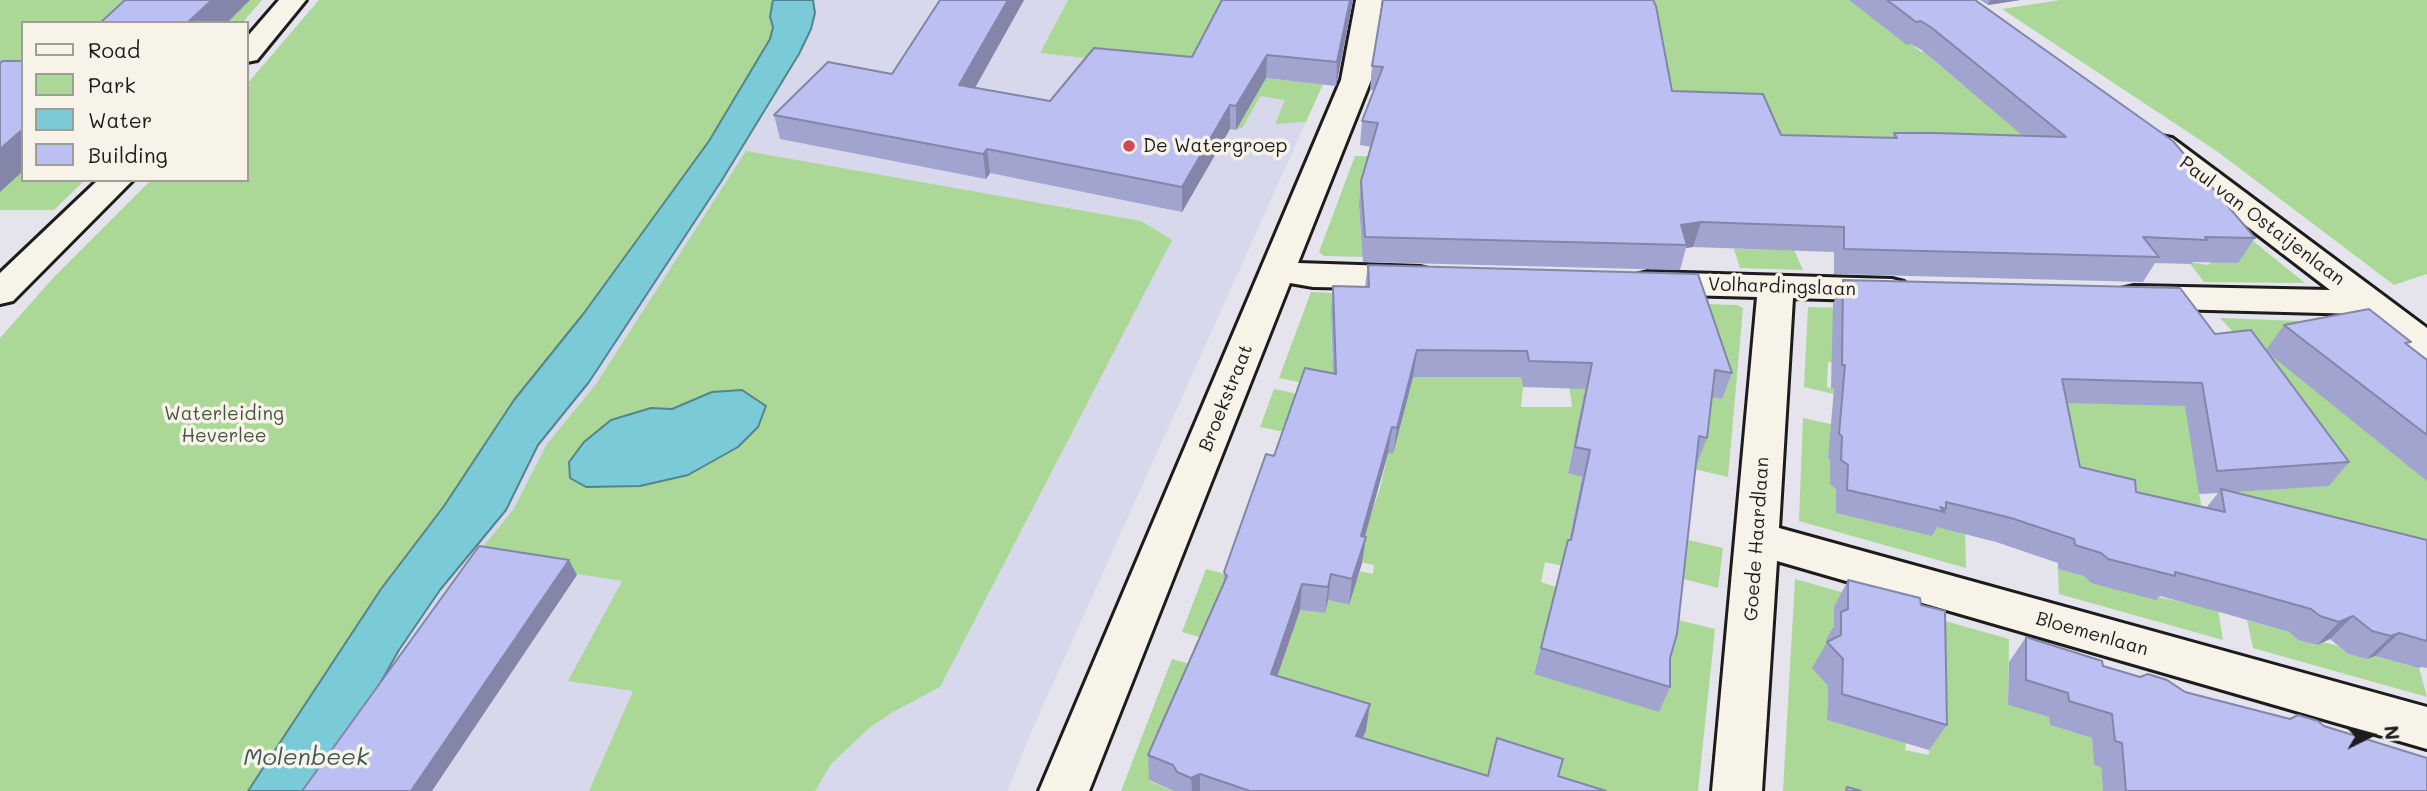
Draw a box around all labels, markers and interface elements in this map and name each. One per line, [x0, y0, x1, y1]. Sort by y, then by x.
legend [21, 21, 248, 182]
text: Road [88, 36, 140, 63]
text: Park [88, 71, 136, 98]
text: Water [88, 106, 152, 133]
place label: De Watergroep [1143, 135, 1287, 157]
marker: De Watergroep [1121, 138, 1137, 154]
text: Building [88, 141, 168, 168]
street label: Paul van Ostaijenlaan [2175, 151, 2349, 291]
street label: Volhardingslaan [1708, 273, 1856, 301]
street label: Broekstraat [1194, 341, 1258, 455]
park label: Waterleiding Heverlee [164, 403, 284, 447]
street label: Goede Haardlaan [1740, 456, 1774, 622]
street label: Bloemenlaan [2033, 607, 2151, 661]
north arrow [2336, 700, 2406, 770]
text: N [2379, 724, 2406, 741]
water label: Molenbeek [243, 744, 369, 772]

